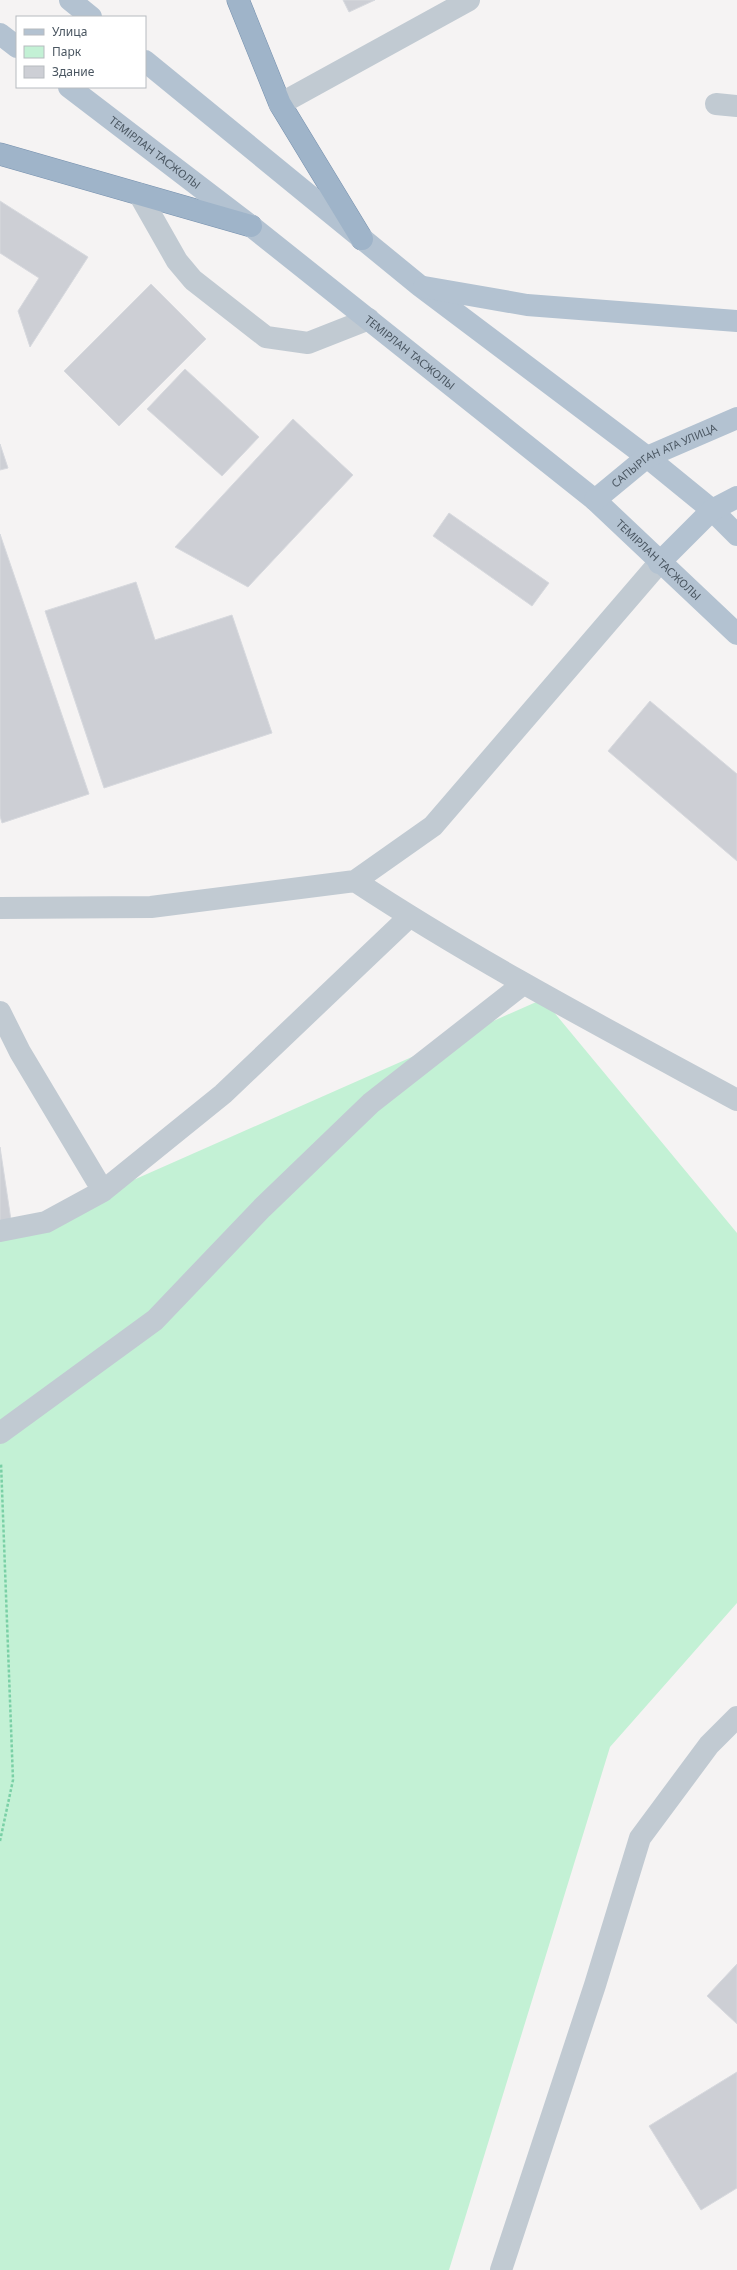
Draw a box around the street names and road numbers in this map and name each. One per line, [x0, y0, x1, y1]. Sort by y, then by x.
street label: ТЕМІРЛАН ТАСЖОЛЫ [106, 112, 204, 192]
street label: ТЕМІРЛАН ТАСЖОЛЫ [362, 312, 458, 393]
street label: САПЫРГАН АТА УЛИЦА [608, 419, 720, 491]
street label: ТЕМІРЛАН ТАСЖОЛЫ [613, 516, 704, 603]

